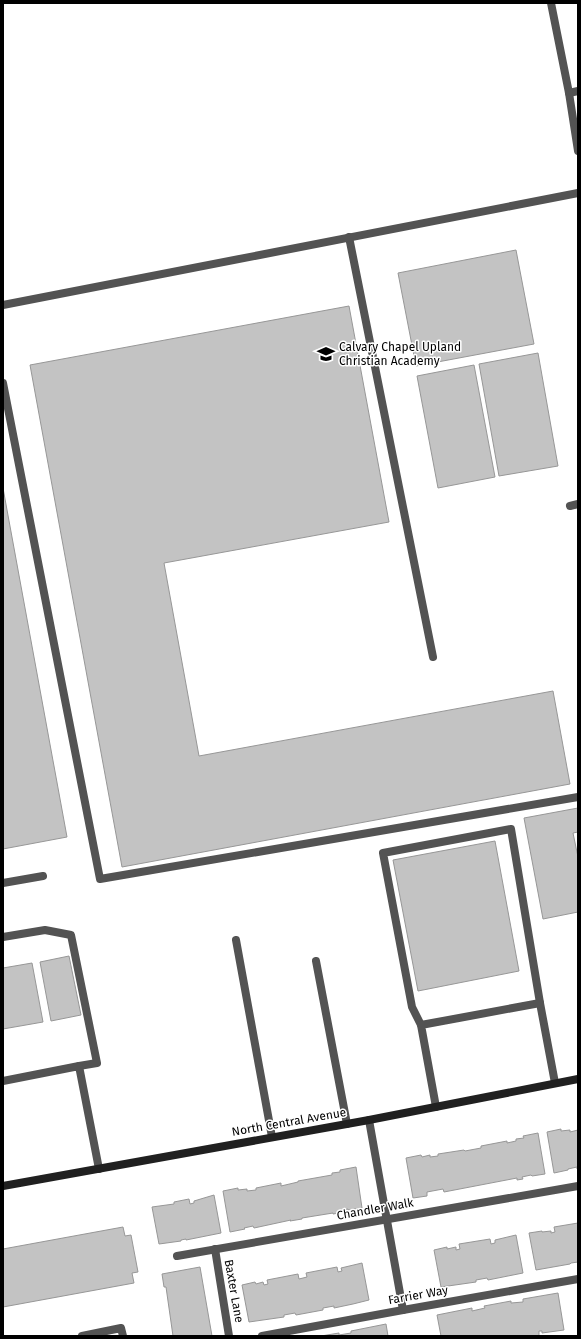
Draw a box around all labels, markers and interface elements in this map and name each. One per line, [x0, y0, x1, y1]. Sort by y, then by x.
place label: Calvary Chapel Upland Christian Academy [339, 340, 461, 368]
school or university icon: Calvary Chapel Upland Christian Academy [316, 344, 336, 364]
street label: North Central Avenue [231, 1105, 347, 1139]
street label: Chandler Walk [335, 1195, 415, 1223]
street label: Baxter Lane [222, 1258, 246, 1324]
street label: Farrier Way [387, 1283, 449, 1307]

